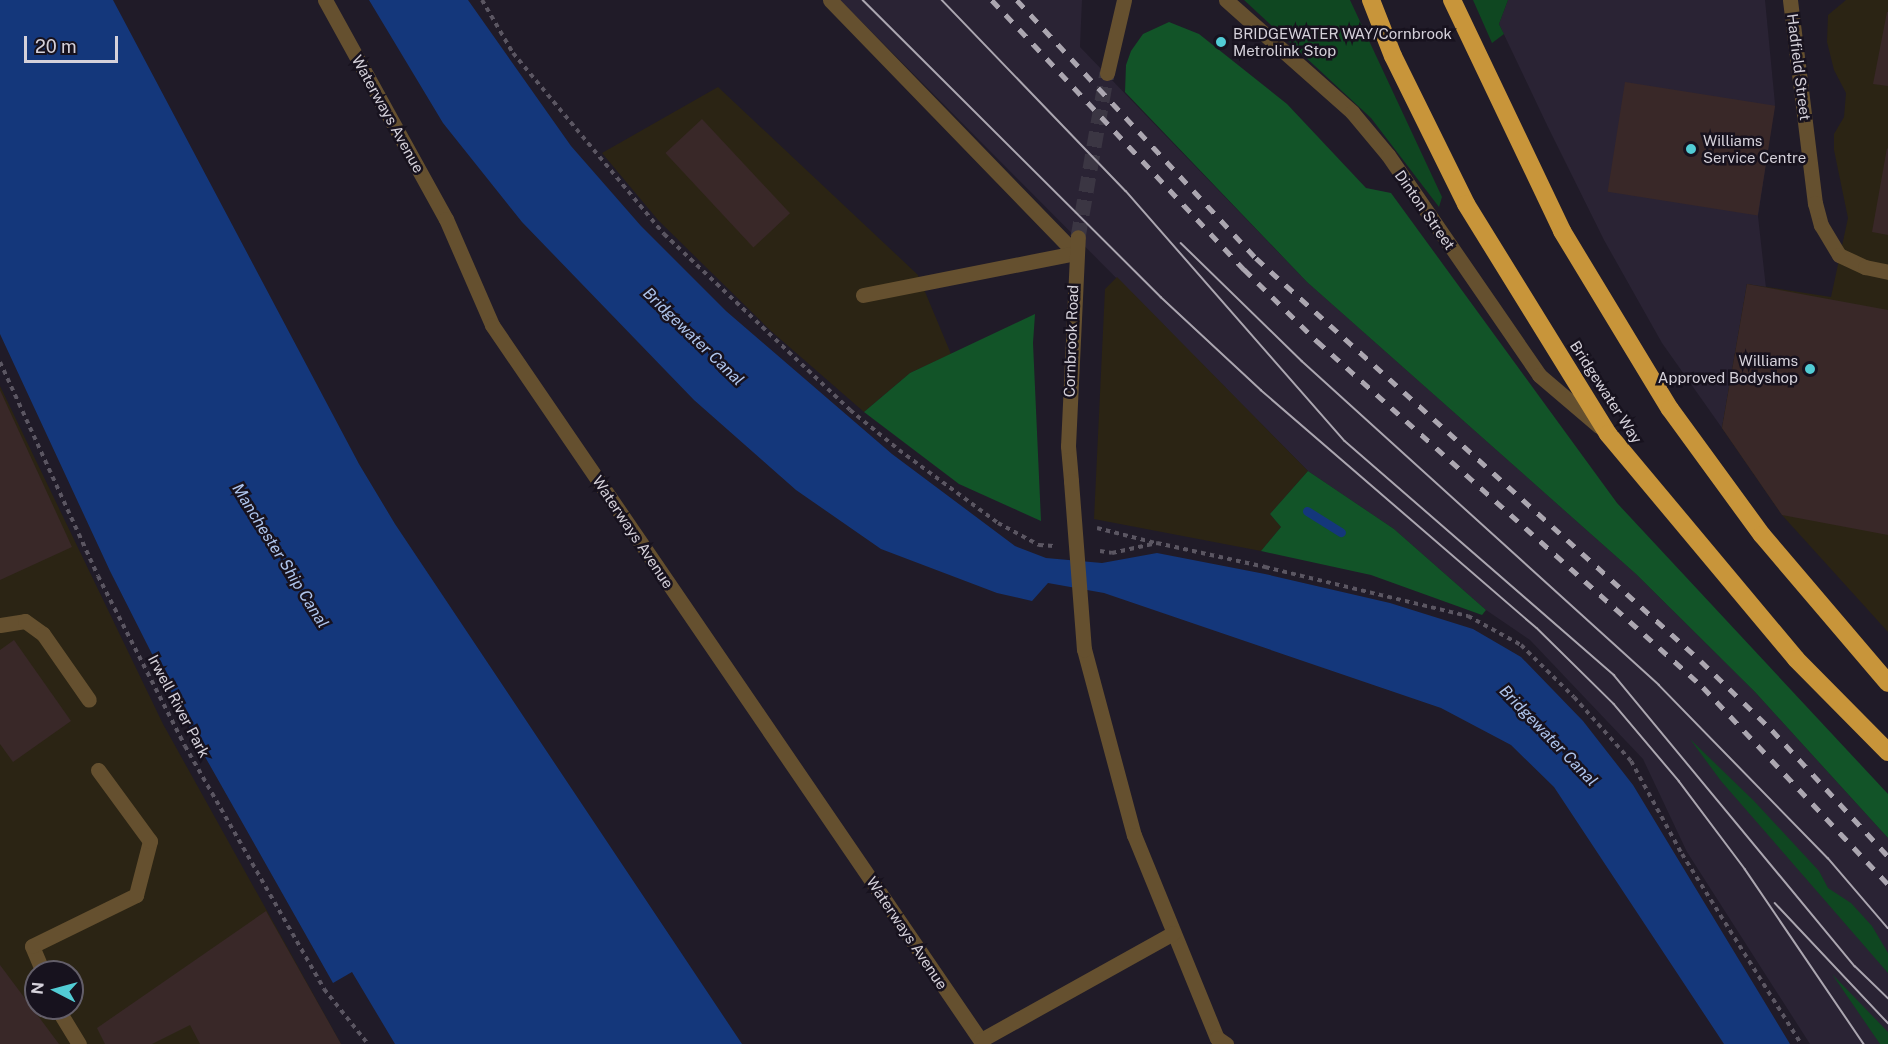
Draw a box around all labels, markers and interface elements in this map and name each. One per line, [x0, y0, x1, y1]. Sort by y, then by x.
street label: Hadfield Street [1784, 13, 1814, 121]
scale bar [27, 24, 122, 62]
place label: BRIDGEWATER WAY/Cornbrook Metrolink Stop [1233, 24, 1452, 59]
marker: BRIDGEWATER WAY/Cornbrook Metrolink Stop [1214, 35, 1228, 49]
text: 20 m [35, 36, 77, 57]
street label: Waterways Avenue [348, 52, 428, 176]
place label: Williams Service Centre [1703, 131, 1806, 166]
marker: Williams Service Centre [1684, 142, 1698, 156]
street label: Dinton Street [1391, 167, 1459, 253]
water label: Bridgewater Canal [639, 284, 747, 390]
street label: Cornbrook Road [1060, 284, 1082, 398]
street label: Bridgewater Way [1566, 337, 1646, 447]
place label: Williams Approved Bodyshop [1658, 351, 1798, 386]
marker: Williams Approved Bodyshop [1803, 362, 1817, 376]
street label: Waterways Avenue [589, 472, 677, 592]
water label: Manchester Ship Canal [228, 480, 332, 632]
street label: Irwell River Park [144, 651, 214, 761]
water label: Bridgewater Canal [1495, 682, 1601, 790]
street label: Waterways Avenue [863, 873, 951, 993]
north arrow [24, 960, 84, 1020]
text: N [27, 981, 48, 995]

